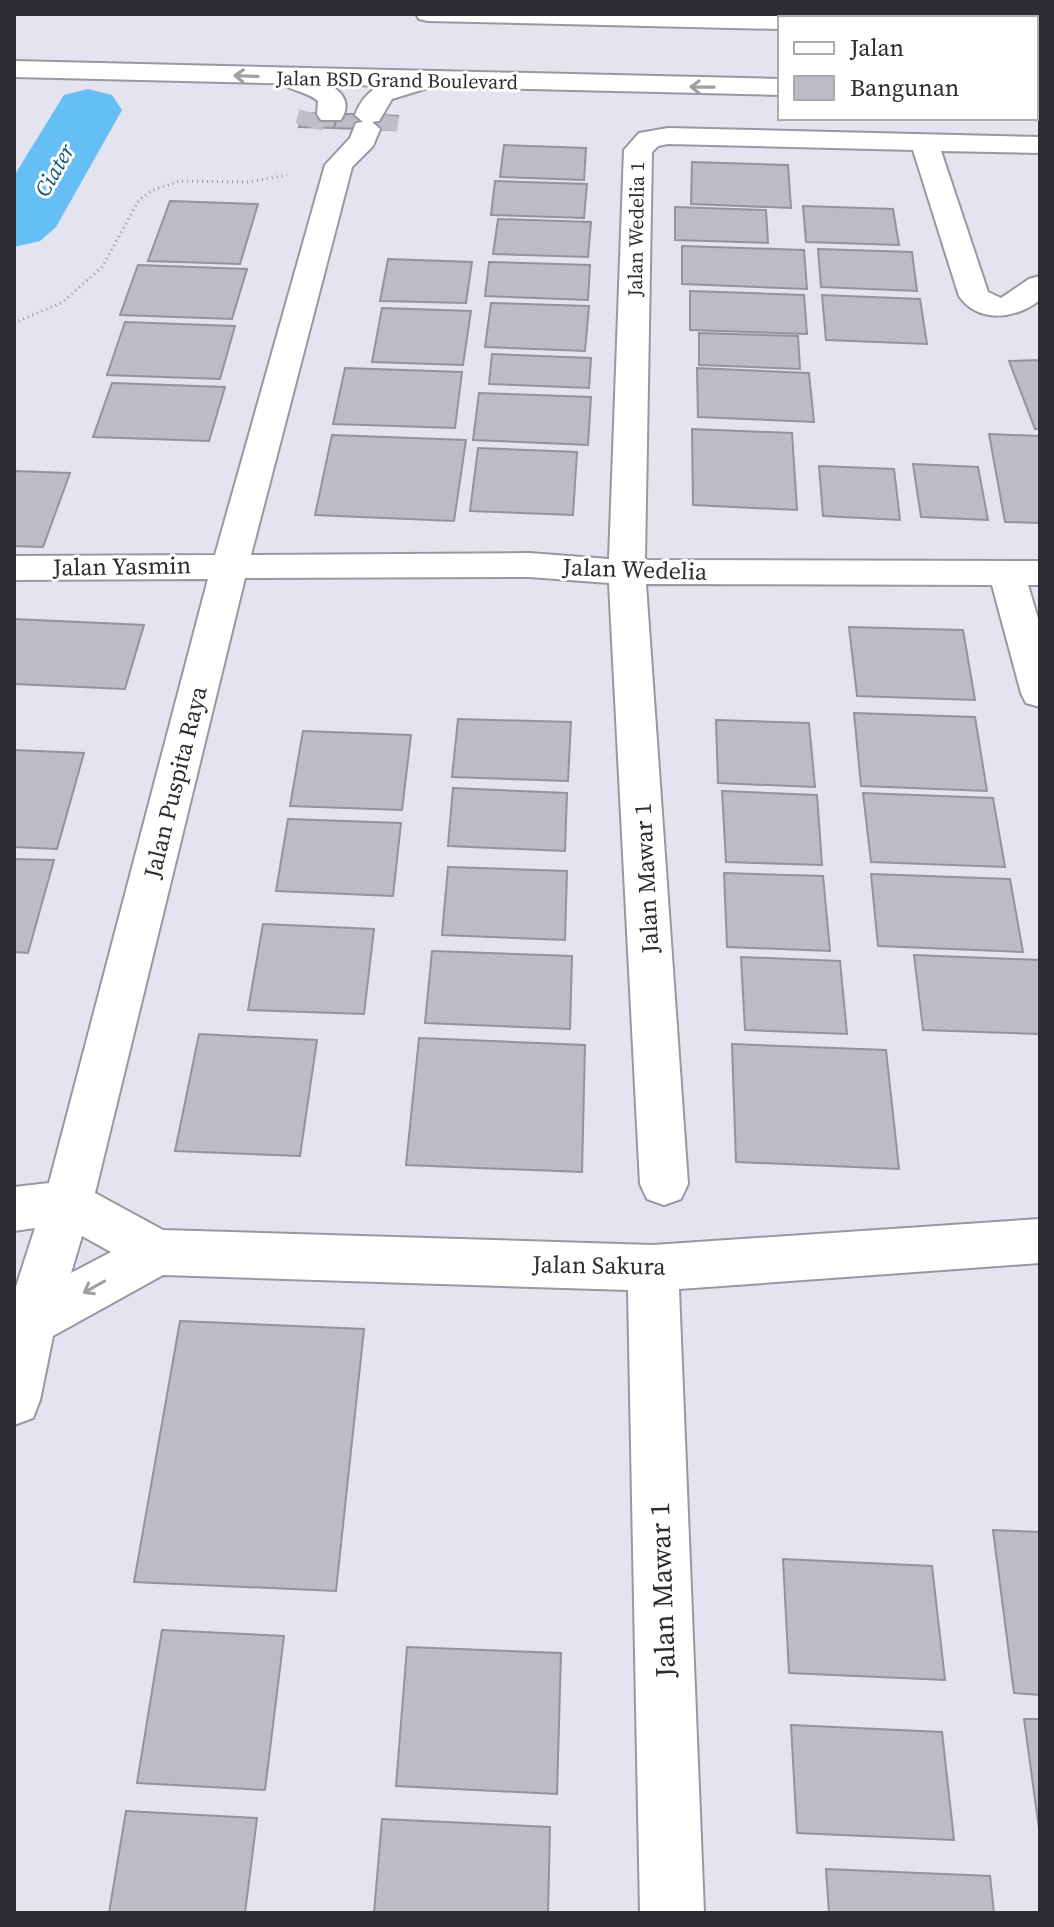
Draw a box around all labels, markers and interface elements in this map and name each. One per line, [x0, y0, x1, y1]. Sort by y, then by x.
legend [778, 16, 1038, 120]
text: Jalan [849, 31, 904, 64]
street label: Jalan BSD Grand Boulevard [275, 64, 519, 96]
one-way arrow [233, 69, 260, 84]
text: Bangunan [850, 71, 959, 104]
one-way arrow [689, 79, 716, 94]
water label: Ciater [27, 137, 82, 202]
street label: Jalan Wedelia 1 [621, 161, 651, 298]
street label: Jalan Yasmin [52, 548, 191, 584]
street label: Jalan Wedelia [561, 550, 709, 588]
street label: Jalan Puspita Raya [135, 682, 215, 882]
street label: Jalan Mawar 1 [626, 802, 666, 955]
street label: Jalan Sakura [531, 1247, 667, 1283]
one-way arrow [82, 1280, 106, 1295]
street label: Jalan Mawar 1 [640, 1502, 684, 1679]

